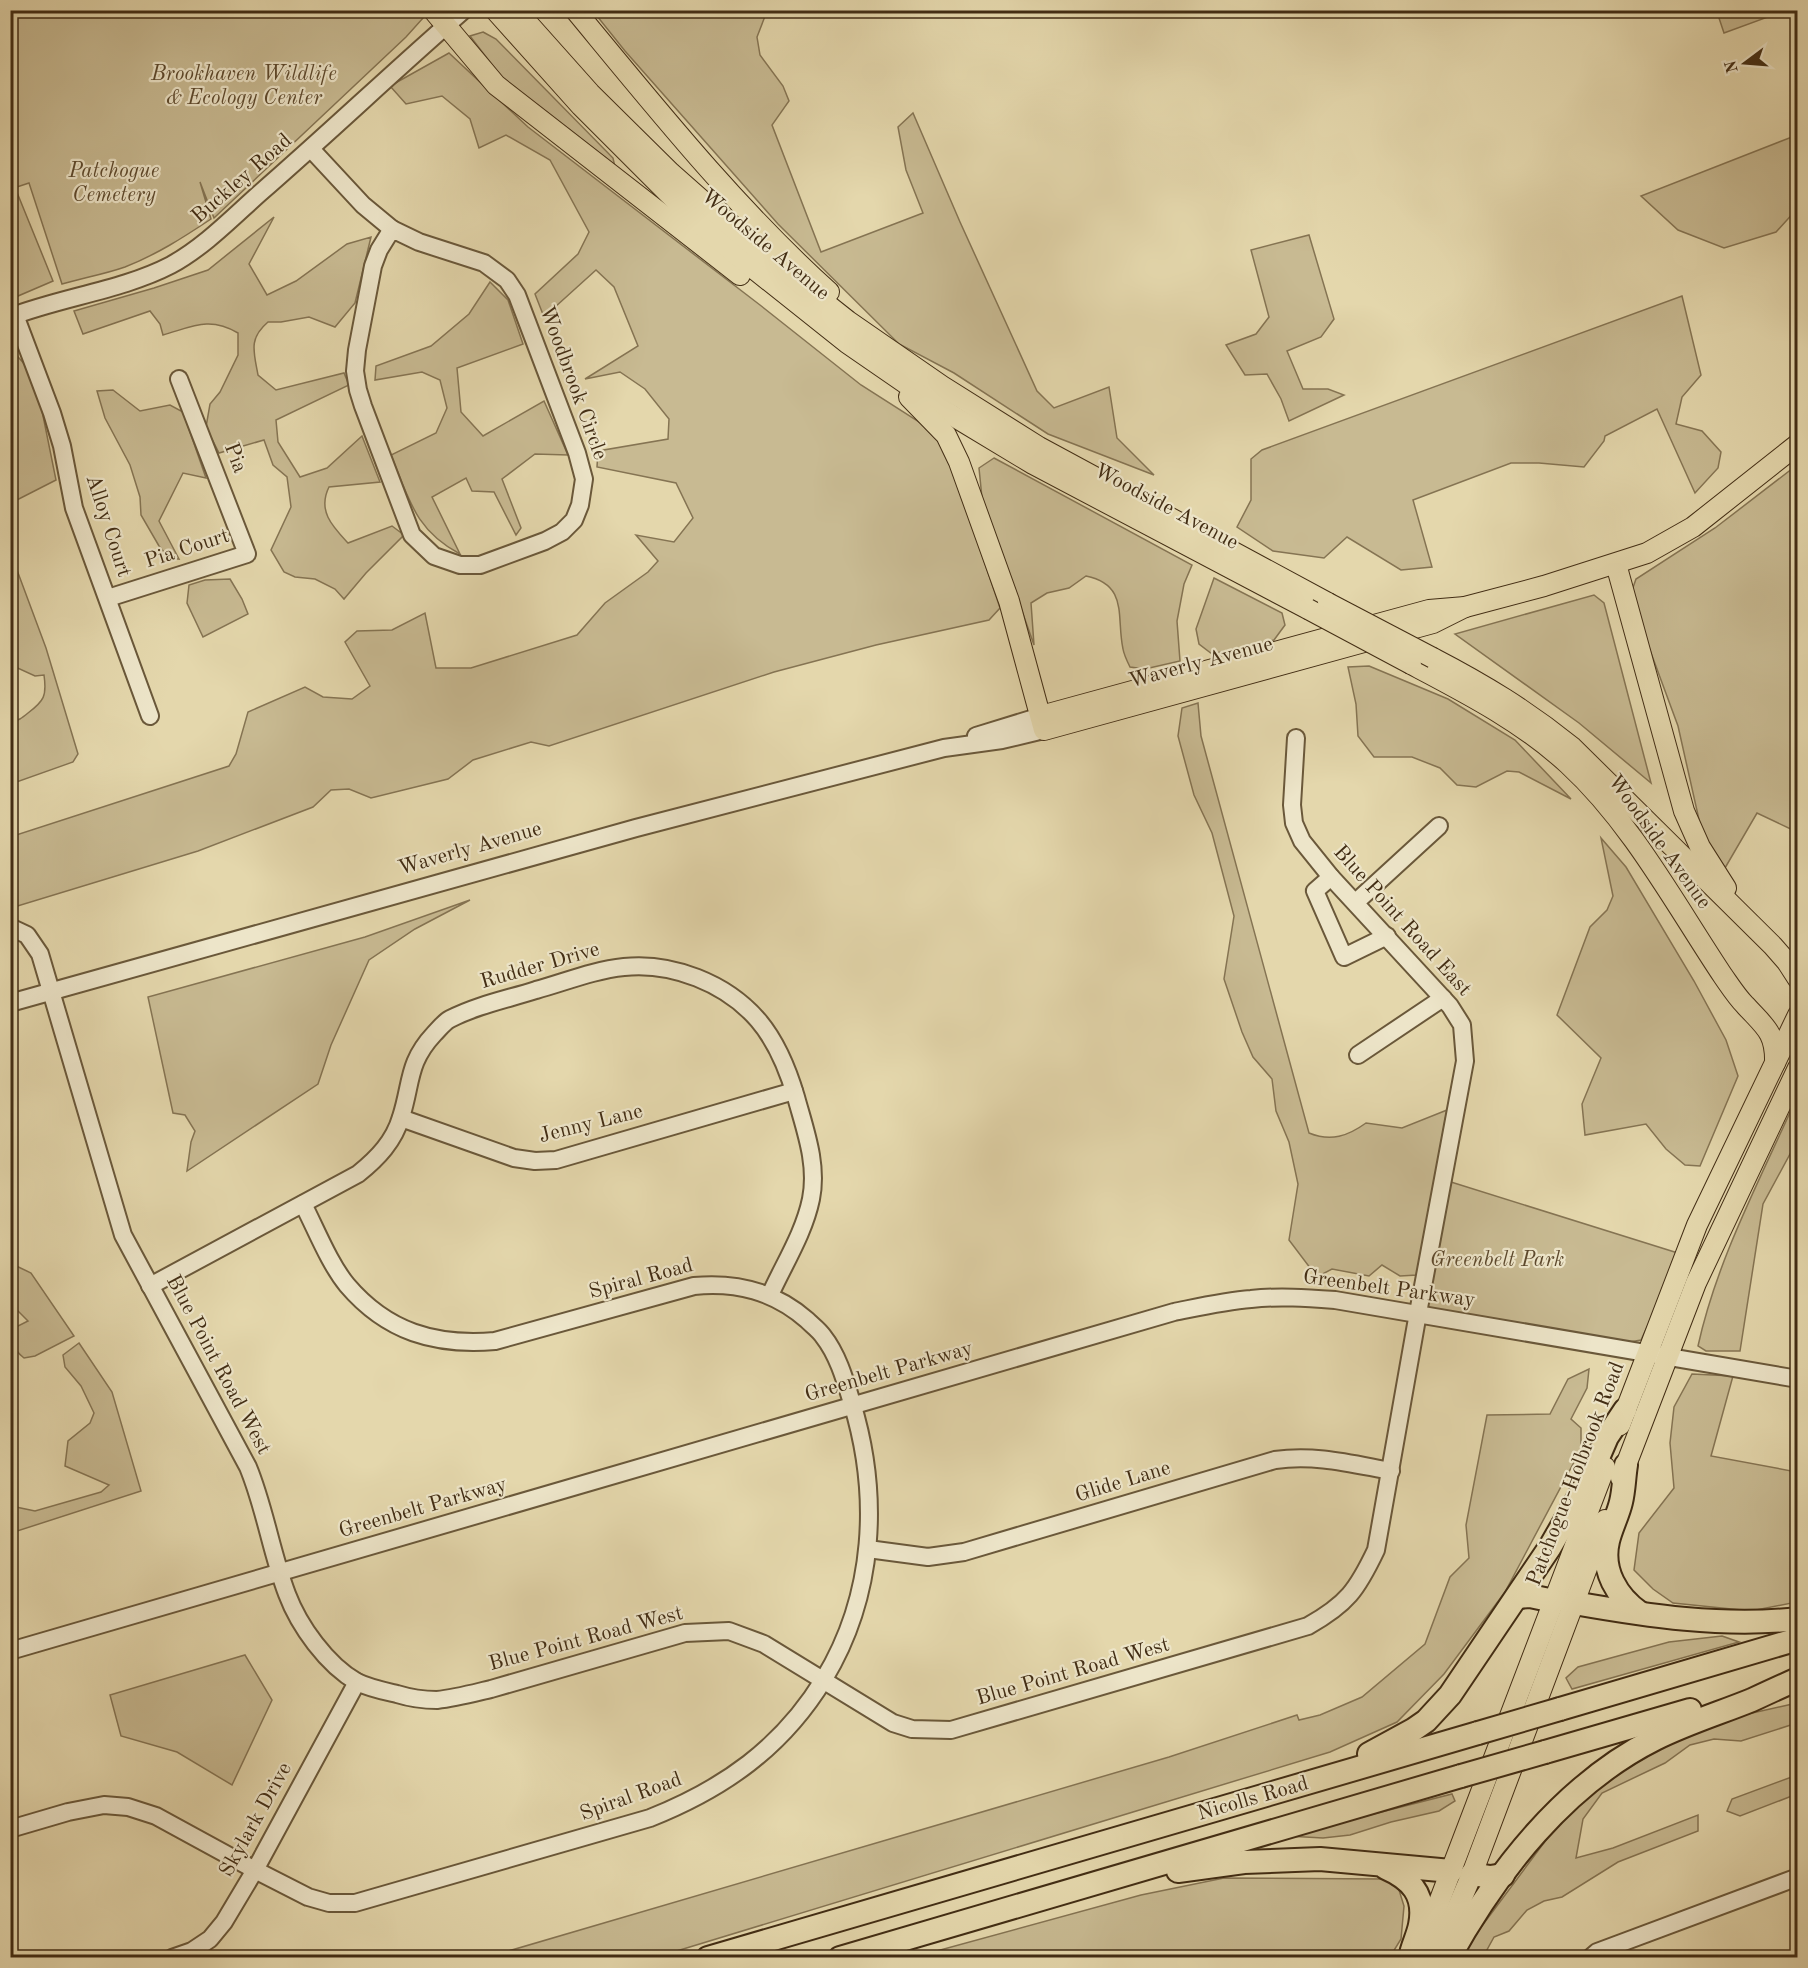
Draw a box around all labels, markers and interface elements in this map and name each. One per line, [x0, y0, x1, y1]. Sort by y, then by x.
north arrow [1715, 33, 1775, 93]
text: N [1723, 58, 1742, 75]
park label: Brookhaven Wildlife & Ecology Center [150, 64, 337, 109]
street label: Buckley Road [188, 130, 296, 228]
park label: Patchogue Cemetery [68, 161, 159, 206]
street label: Woodside Avenue [697, 185, 833, 305]
street label: Woodbrook Circle [535, 303, 611, 463]
street label: Pia [220, 440, 250, 476]
street label: Woodside Avenue [1090, 460, 1242, 554]
street label: Alloy Court [82, 472, 134, 580]
street label: Pia Court [142, 525, 232, 573]
street label: Waverly Avenue [1127, 634, 1275, 692]
street label: Woodside Avenue [1603, 771, 1715, 913]
street label: Waverly Avenue [396, 818, 544, 880]
street label: Blue Point Road East [1329, 842, 1475, 1000]
street label: Rudder Drive [478, 939, 602, 993]
street label: Jenny Lane [537, 1101, 645, 1147]
park label: Greenbelt Park [1430, 1250, 1564, 1271]
street label: Spiral Road [587, 1255, 695, 1303]
street label: Greenbelt Parkway [1302, 1267, 1476, 1311]
street label: Blue Point Road West [162, 1272, 274, 1458]
street label: Greenbelt Parkway [803, 1338, 975, 1406]
street label: Patchogue-Holbrook Road [1523, 1359, 1629, 1589]
street label: Glide Lane [1073, 1458, 1173, 1506]
street label: Greenbelt Parkway [337, 1474, 509, 1542]
street label: Blue Point Road West [487, 1603, 685, 1675]
street label: Blue Point Road West [974, 1634, 1172, 1710]
street label: Skylark Drive [216, 1759, 296, 1881]
street label: Spiral Road [577, 1769, 685, 1825]
street label: Nicolls Road [1195, 1773, 1311, 1825]

